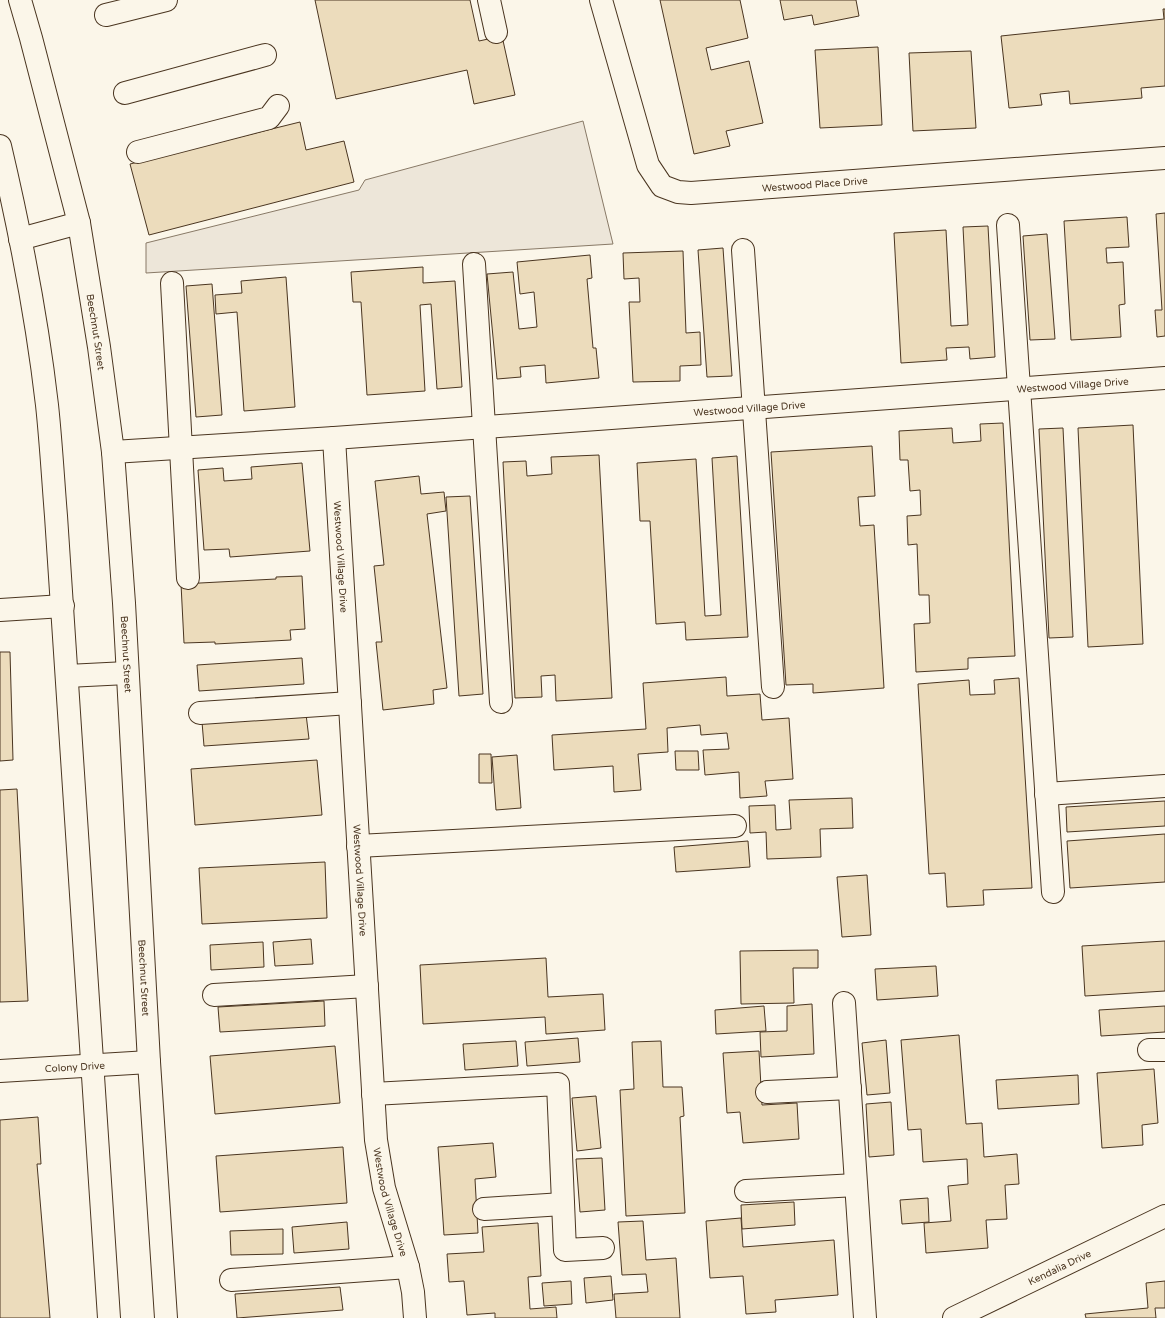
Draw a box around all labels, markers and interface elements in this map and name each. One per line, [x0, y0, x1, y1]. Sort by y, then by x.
street label: Westwood Place Drive [762, 175, 868, 195]
street label: Beechnut Street [84, 293, 107, 371]
street label: Westwood Village Drive [1016, 376, 1129, 396]
street label: Westwood Village Drive [693, 399, 806, 419]
street label: Westwood Village Drive [331, 501, 349, 613]
street label: Beechnut Street [118, 616, 134, 693]
street label: Westwood Village Drive [350, 824, 369, 937]
street label: Beechnut Street [135, 939, 152, 1017]
street label: Colony Drive [45, 1060, 106, 1075]
street label: Westwood Village Drive [370, 1147, 410, 1258]
street label: Kendalia Drive [1026, 1248, 1093, 1288]

